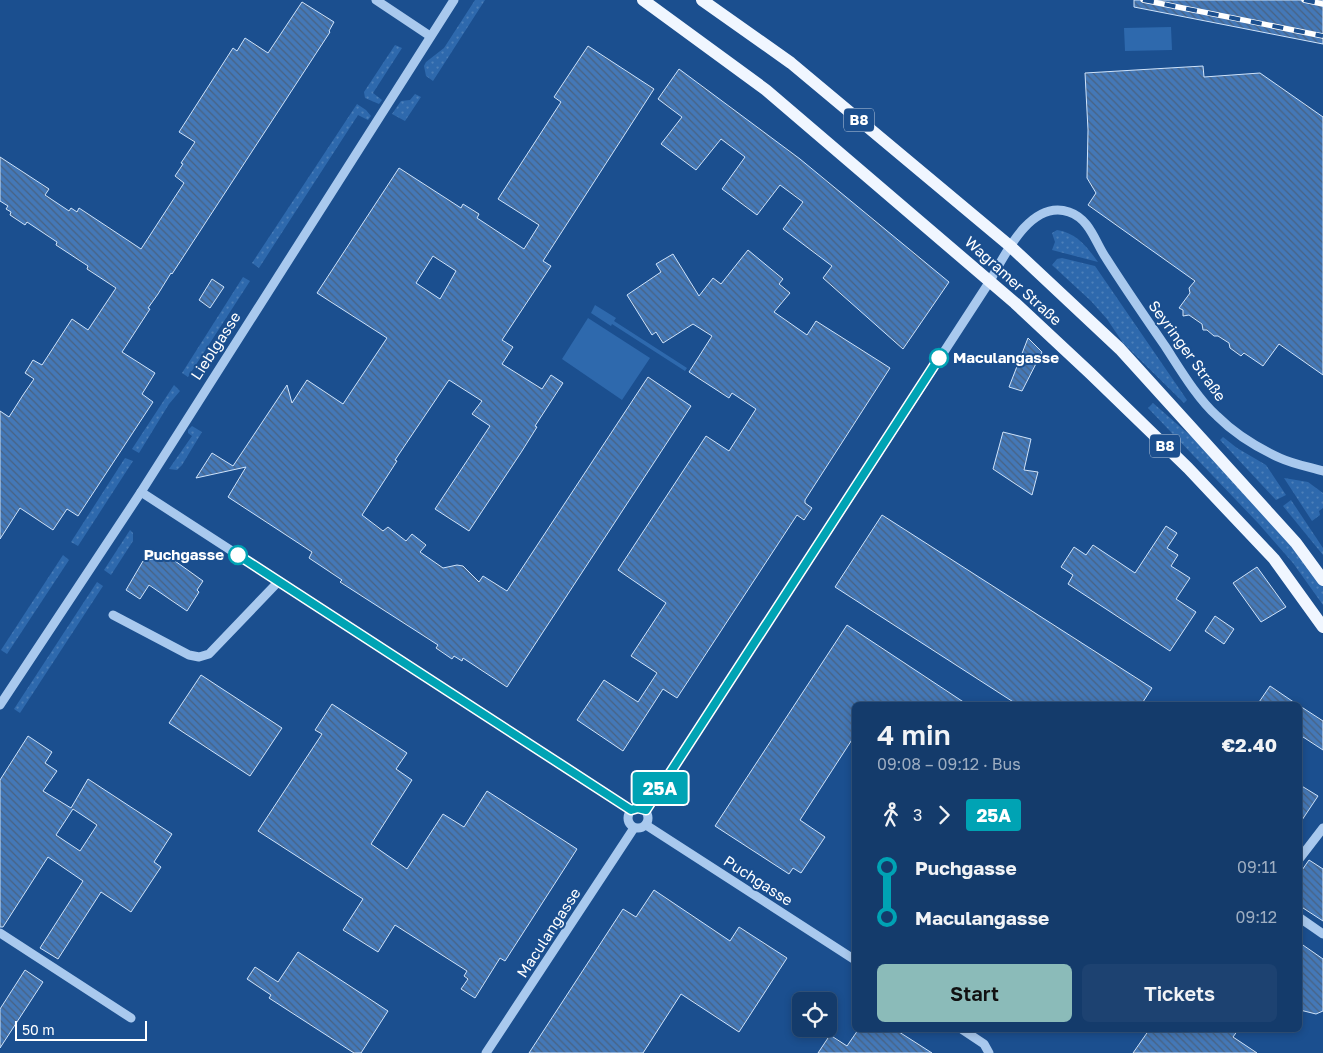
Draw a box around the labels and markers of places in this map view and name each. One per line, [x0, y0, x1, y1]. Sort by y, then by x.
marker: Maculangasse [929, 348, 949, 368]
place label: Maculangasse [953, 348, 1059, 366]
place label: Puchgasse [144, 545, 224, 563]
marker: Puchgasse [228, 545, 248, 565]

